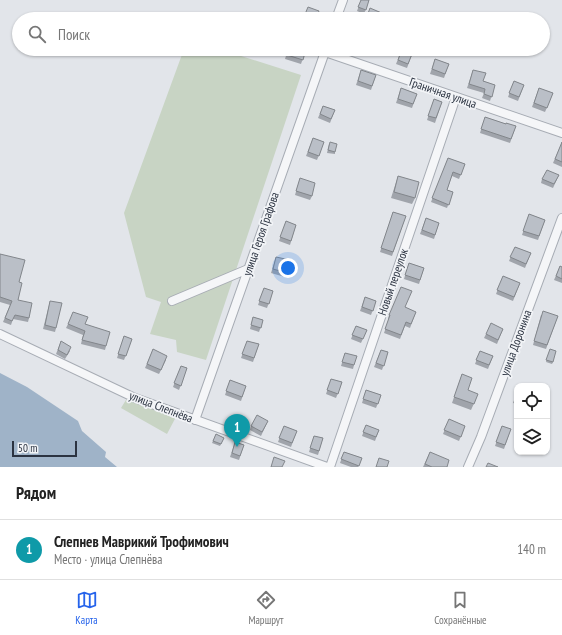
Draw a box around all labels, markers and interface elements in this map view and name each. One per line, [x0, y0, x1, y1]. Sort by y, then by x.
search box [12, 12, 550, 56]
icon: search [26, 23, 48, 45]
text: Поиск [58, 25, 90, 44]
street label: Граничная улица [408, 74, 479, 111]
street label: улица Героя Графова [239, 190, 282, 278]
street label: Новый переулок [374, 246, 411, 317]
your location [278, 258, 298, 278]
street label: улица Доронина [497, 308, 534, 378]
map controls [514, 383, 550, 455]
button: locate [514, 383, 550, 419]
street label: улица Слепнёва [127, 388, 195, 426]
pin: 1 [224, 414, 250, 447]
button: layers [514, 419, 550, 455]
scale bar [12, 439, 77, 458]
text: 50 m [18, 441, 37, 455]
text: Рядом [16, 482, 56, 504]
text: Слепнев Маврикий Трофимович [54, 532, 229, 551]
text: 1 [26, 541, 32, 558]
text: 140 m [517, 541, 546, 558]
text: Место · улица Слепнёва [54, 551, 163, 568]
tab: Карта [75, 589, 98, 627]
tab: Маршрут [248, 589, 284, 627]
tab: Сохранённые [434, 589, 487, 627]

